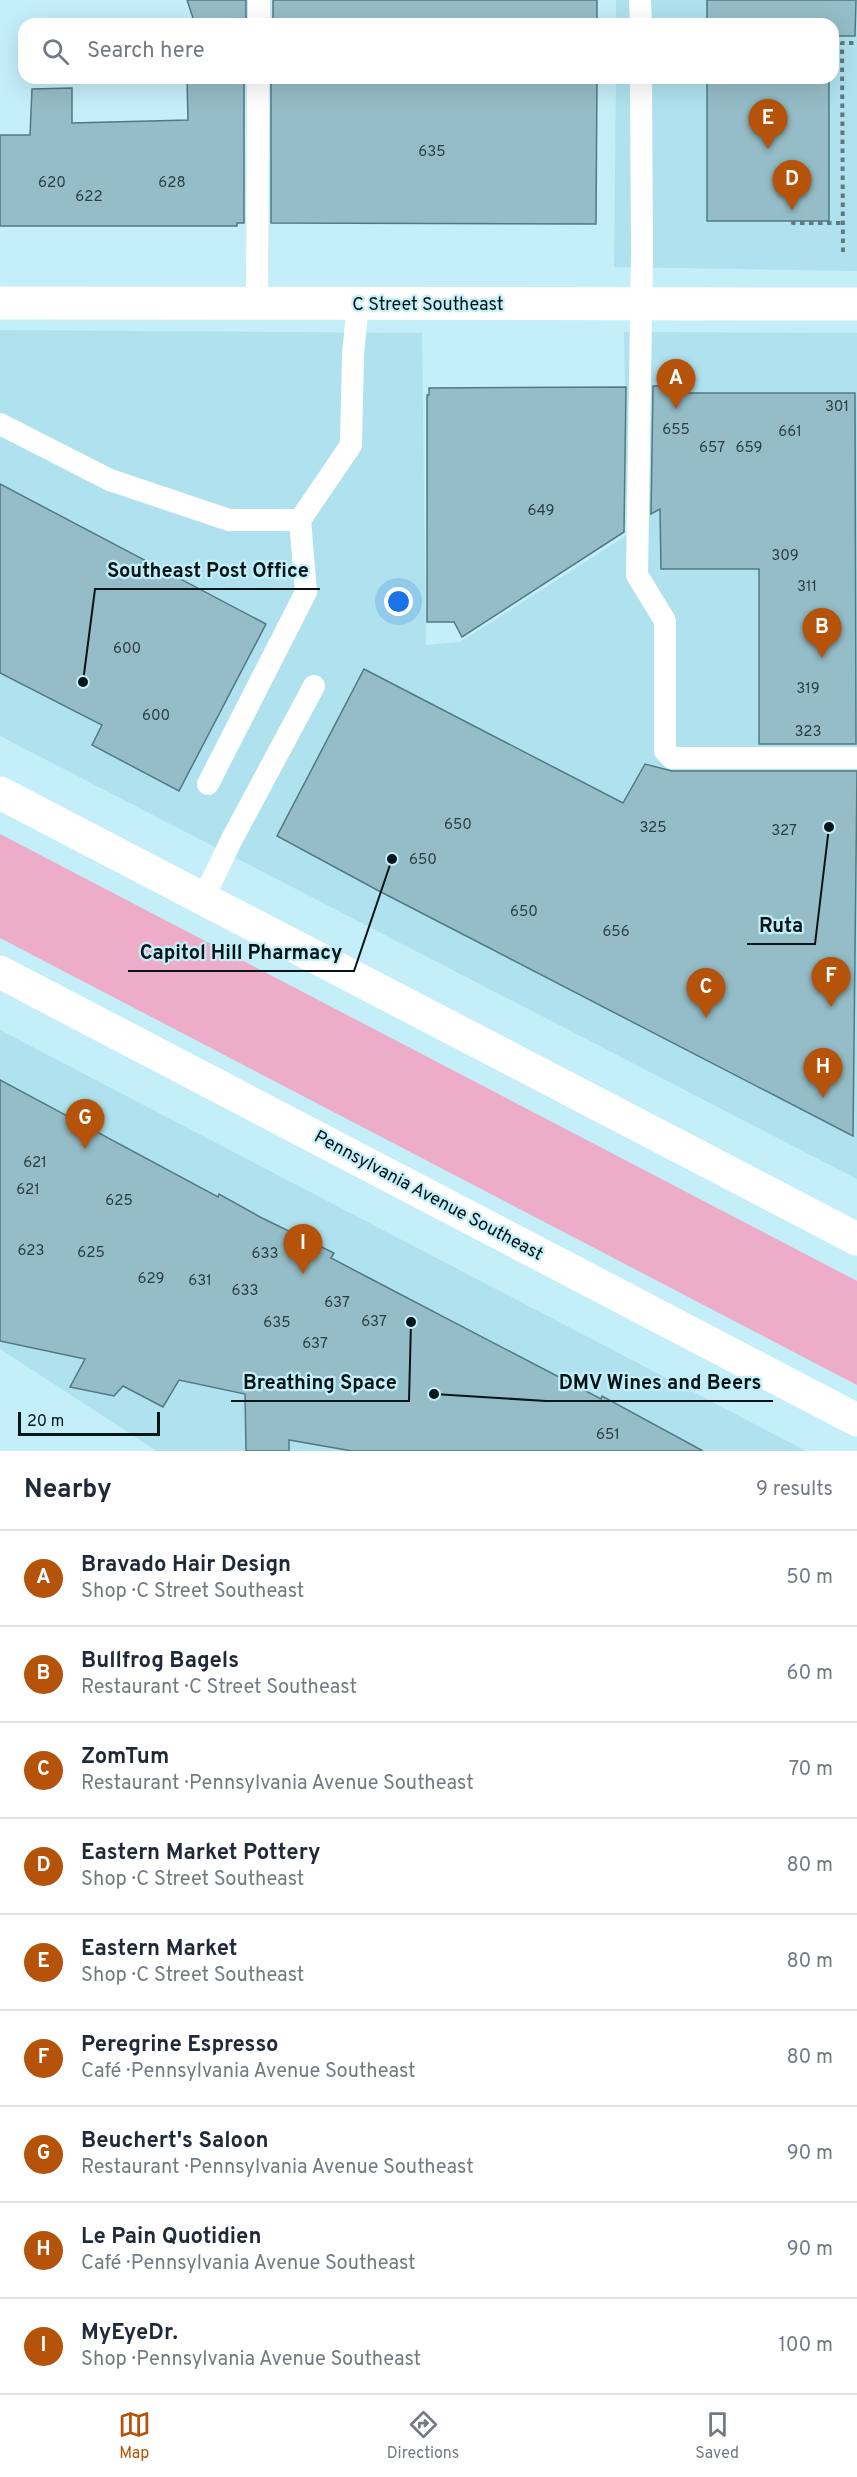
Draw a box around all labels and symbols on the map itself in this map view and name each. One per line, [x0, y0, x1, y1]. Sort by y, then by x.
pin: E [748, 100, 788, 149]
house number: 635 [418, 143, 446, 162]
pin: D [772, 160, 812, 210]
house number: 620 [38, 174, 66, 193]
house number: 628 [158, 174, 186, 193]
house number: 622 [75, 188, 103, 207]
street label: C Street Southeast [352, 294, 504, 317]
pin: A [656, 360, 696, 409]
house number: 301 [825, 398, 849, 417]
house number: 655 [662, 421, 690, 440]
house number: 661 [778, 423, 802, 442]
house number: 657 [699, 439, 725, 458]
house number: 659 [735, 439, 763, 458]
house number: 649 [528, 502, 555, 521]
house number: 309 [771, 547, 799, 566]
callout: Southeast Post Office [95, 551, 320, 589]
text: Southeast Post Office [107, 559, 309, 585]
house number: 311 [797, 578, 817, 597]
your location [384, 587, 413, 616]
pin: B [802, 608, 842, 658]
house number: 600 [113, 640, 141, 659]
house number: 319 [796, 680, 820, 699]
house number: 600 [142, 707, 170, 726]
house number: 323 [795, 723, 821, 742]
house number: 650 [444, 816, 472, 835]
house number: 325 [639, 819, 667, 838]
house number: 327 [771, 822, 797, 841]
house number: 650 [409, 851, 437, 870]
house number: 650 [510, 903, 538, 922]
callout: Ruta [747, 906, 815, 944]
text: Ruta [759, 914, 803, 940]
house number: 656 [602, 923, 630, 942]
callout: Capitol Hill Pharmacy [128, 933, 354, 971]
text: Capitol Hill Pharmacy [140, 941, 342, 967]
pin: F [812, 958, 850, 1007]
pin: C [686, 968, 726, 1018]
pin: H [804, 1048, 842, 1098]
pin: G [66, 1100, 104, 1149]
street label: Pennsylvania Avenue Southeast [310, 1126, 547, 1267]
house number: 621 [23, 1154, 47, 1173]
house number: 621 [16, 1181, 40, 1200]
house number: 625 [105, 1192, 133, 1211]
pin: I [284, 1224, 322, 1274]
house number: 623 [17, 1242, 45, 1261]
house number: 625 [77, 1244, 105, 1263]
house number: 633 [251, 1245, 279, 1264]
house number: 629 [137, 1270, 165, 1289]
house number: 631 [188, 1272, 212, 1291]
house number: 633 [231, 1282, 259, 1301]
house number: 637 [324, 1294, 350, 1313]
house number: 637 [361, 1313, 387, 1332]
house number: 635 [263, 1314, 291, 1333]
house number: 637 [302, 1335, 328, 1354]
callout: Breathing Space [231, 1363, 409, 1401]
callout: DMV Wines and Beers [546, 1363, 773, 1401]
text: Breathing Space [243, 1371, 397, 1397]
text: DMV Wines and Beers [559, 1371, 761, 1397]
scale bar [18, 1409, 160, 1436]
house number: 651 [596, 1426, 620, 1445]

